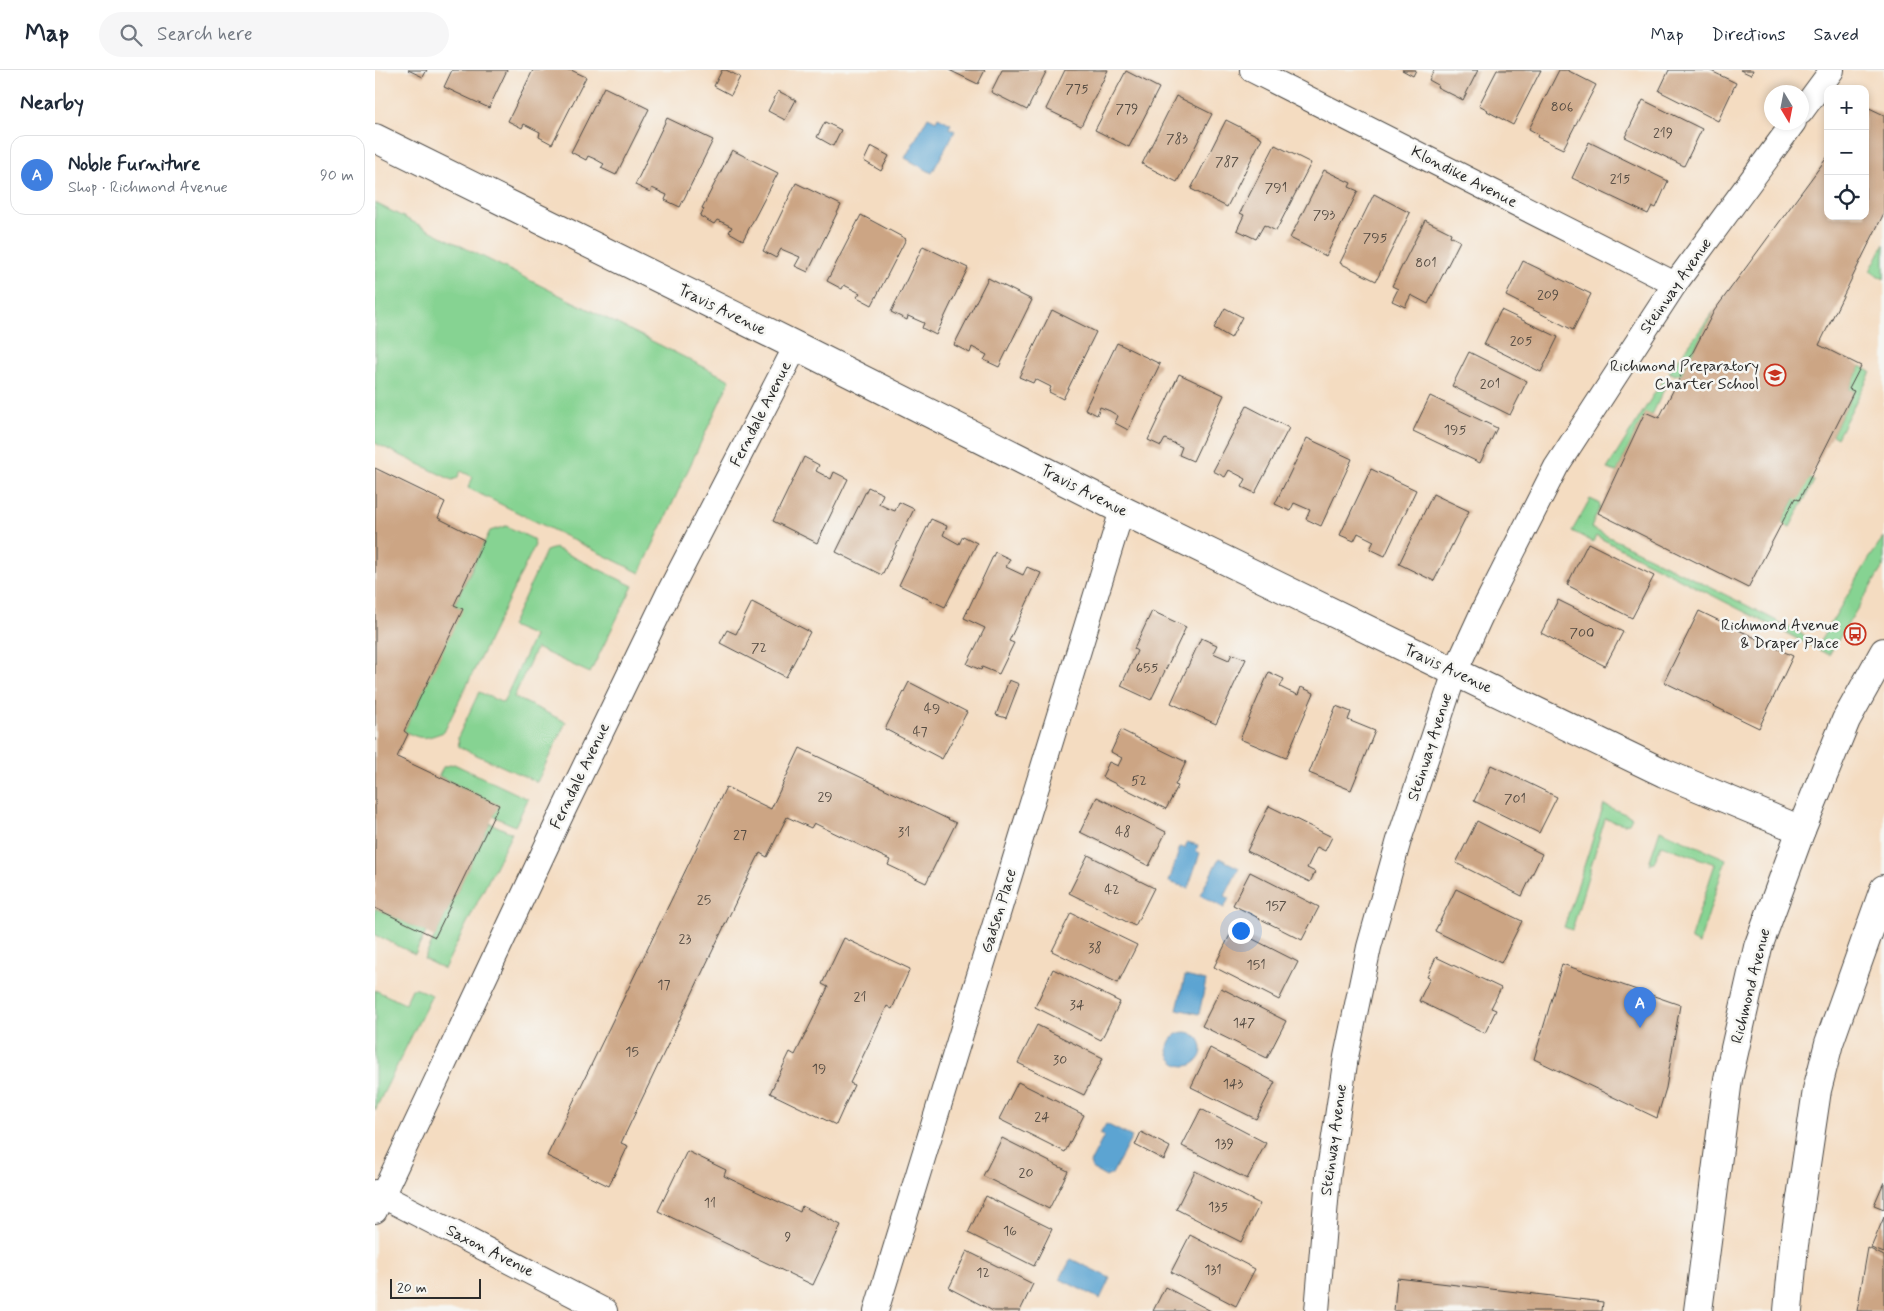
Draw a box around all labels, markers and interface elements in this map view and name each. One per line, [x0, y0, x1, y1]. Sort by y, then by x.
search box [99, 12, 449, 57]
text: Map [25, 19, 69, 50]
icon: search [117, 21, 145, 49]
text: Search here [157, 22, 253, 47]
text: Map [1651, 23, 1684, 47]
text: Directions [1712, 23, 1786, 47]
text: Saved [1814, 23, 1859, 47]
house number: 775 [1065, 80, 1089, 98]
north arrow [1764, 85, 1809, 130]
map controls [1824, 85, 1869, 220]
button: + [1824, 85, 1869, 130]
text: Nearby [20, 89, 84, 117]
house number: 806 [1551, 98, 1573, 116]
house number: 779 [1116, 100, 1138, 118]
house number: 219 [1653, 124, 1673, 142]
house number: 783 [1166, 130, 1188, 148]
button: − [1824, 130, 1869, 175]
street label: Klondike Avenue [1407, 141, 1521, 213]
text: Noble Furniture [68, 152, 200, 177]
house number: 787 [1215, 153, 1239, 171]
text: A [32, 165, 42, 186]
text: 90 m [320, 165, 354, 186]
house number: 215 [1610, 170, 1631, 188]
button: locate [1824, 175, 1869, 220]
text: Shop · Richmond Avenue [68, 177, 228, 198]
house number: 791 [1265, 179, 1287, 197]
house number: 793 [1313, 206, 1336, 224]
house number: 795 [1363, 229, 1388, 247]
street label: Steinway Avenue [1635, 234, 1717, 338]
house number: 801 [1415, 254, 1437, 272]
street label: Travis Avenue [674, 280, 770, 341]
house number: 209 [1537, 286, 1559, 304]
house number: 205 [1510, 332, 1533, 350]
place label: Richmond Preparatory Charter School [1610, 356, 1759, 395]
street label: Ferndale Avenue [725, 357, 797, 470]
school or university icon: Richmond Preparatory Charter School [1763, 363, 1787, 387]
house number: 201 [1480, 375, 1500, 393]
house number: 195 [1444, 421, 1466, 439]
street label: Travis Avenue [1037, 460, 1132, 522]
place label: Richmond Avenue & Draper Place [1721, 615, 1839, 654]
bus stop icon: Richmond Avenue & Draper Place [1843, 622, 1867, 646]
house number: 700 [1570, 624, 1594, 642]
house number: 72 [751, 639, 767, 657]
street label: Travis Avenue [1400, 639, 1496, 699]
house number: 655 [1136, 659, 1158, 677]
street label: Steinway Avenue [1403, 690, 1457, 804]
house number: 49 [924, 700, 940, 718]
street label: Ferndale Avenue [545, 719, 615, 833]
house number: 47 [912, 723, 928, 741]
house number: 52 [1131, 772, 1147, 790]
house number: 29 [817, 788, 833, 806]
house number: 701 [1504, 790, 1526, 808]
house number: 31 [898, 823, 910, 841]
house number: 48 [1115, 823, 1131, 841]
house number: 27 [733, 826, 747, 844]
street label: Gadsen Place [976, 866, 1022, 956]
house number: 42 [1104, 881, 1120, 899]
house number: 25 [697, 891, 711, 909]
house number: 157 [1265, 897, 1287, 915]
your location [1228, 918, 1254, 944]
street label: Richmond Avenue [1727, 926, 1775, 1046]
house number: 23 [679, 930, 691, 948]
house number: 38 [1088, 939, 1102, 957]
house number: 151 [1246, 956, 1266, 974]
house number: 17 [657, 976, 671, 994]
pin: A [1624, 987, 1656, 1028]
house number: 21 [854, 988, 866, 1006]
house number: 34 [1070, 996, 1085, 1014]
house number: 147 [1233, 1014, 1255, 1032]
house number: 15 [625, 1043, 639, 1061]
house number: 30 [1053, 1051, 1067, 1069]
house number: 19 [812, 1060, 826, 1078]
house number: 143 [1223, 1075, 1244, 1093]
street label: Steinway Avenue [1316, 1083, 1352, 1197]
house number: 24 [1034, 1108, 1050, 1126]
house number: 139 [1214, 1135, 1234, 1153]
house number: 20 [1019, 1164, 1033, 1182]
house number: 11 [704, 1194, 716, 1212]
house number: 135 [1208, 1198, 1228, 1216]
street label: Saxon Avenue [442, 1220, 538, 1282]
house number: 16 [1003, 1222, 1017, 1240]
house number: 9 [785, 1228, 792, 1246]
house number: 131 [1204, 1261, 1222, 1279]
house number: 12 [976, 1264, 990, 1282]
scale bar [390, 1276, 481, 1299]
text: 20 m [397, 1279, 427, 1297]

